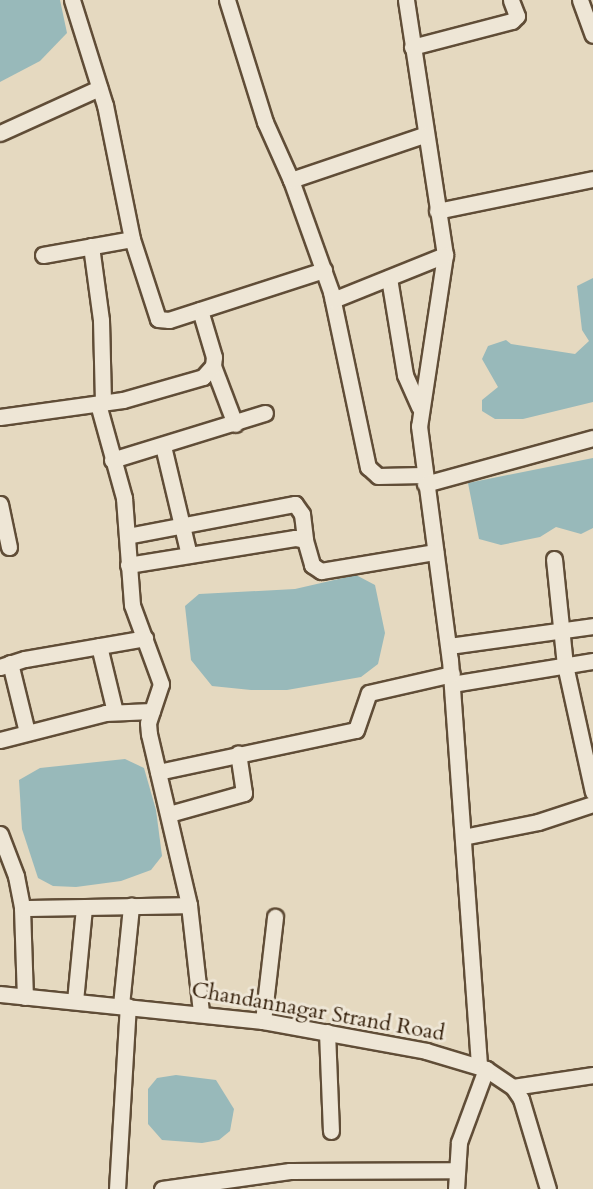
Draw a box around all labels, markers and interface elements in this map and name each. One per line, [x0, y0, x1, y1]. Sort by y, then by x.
street label: Chandannagar Strand Road [189, 977, 447, 1047]

